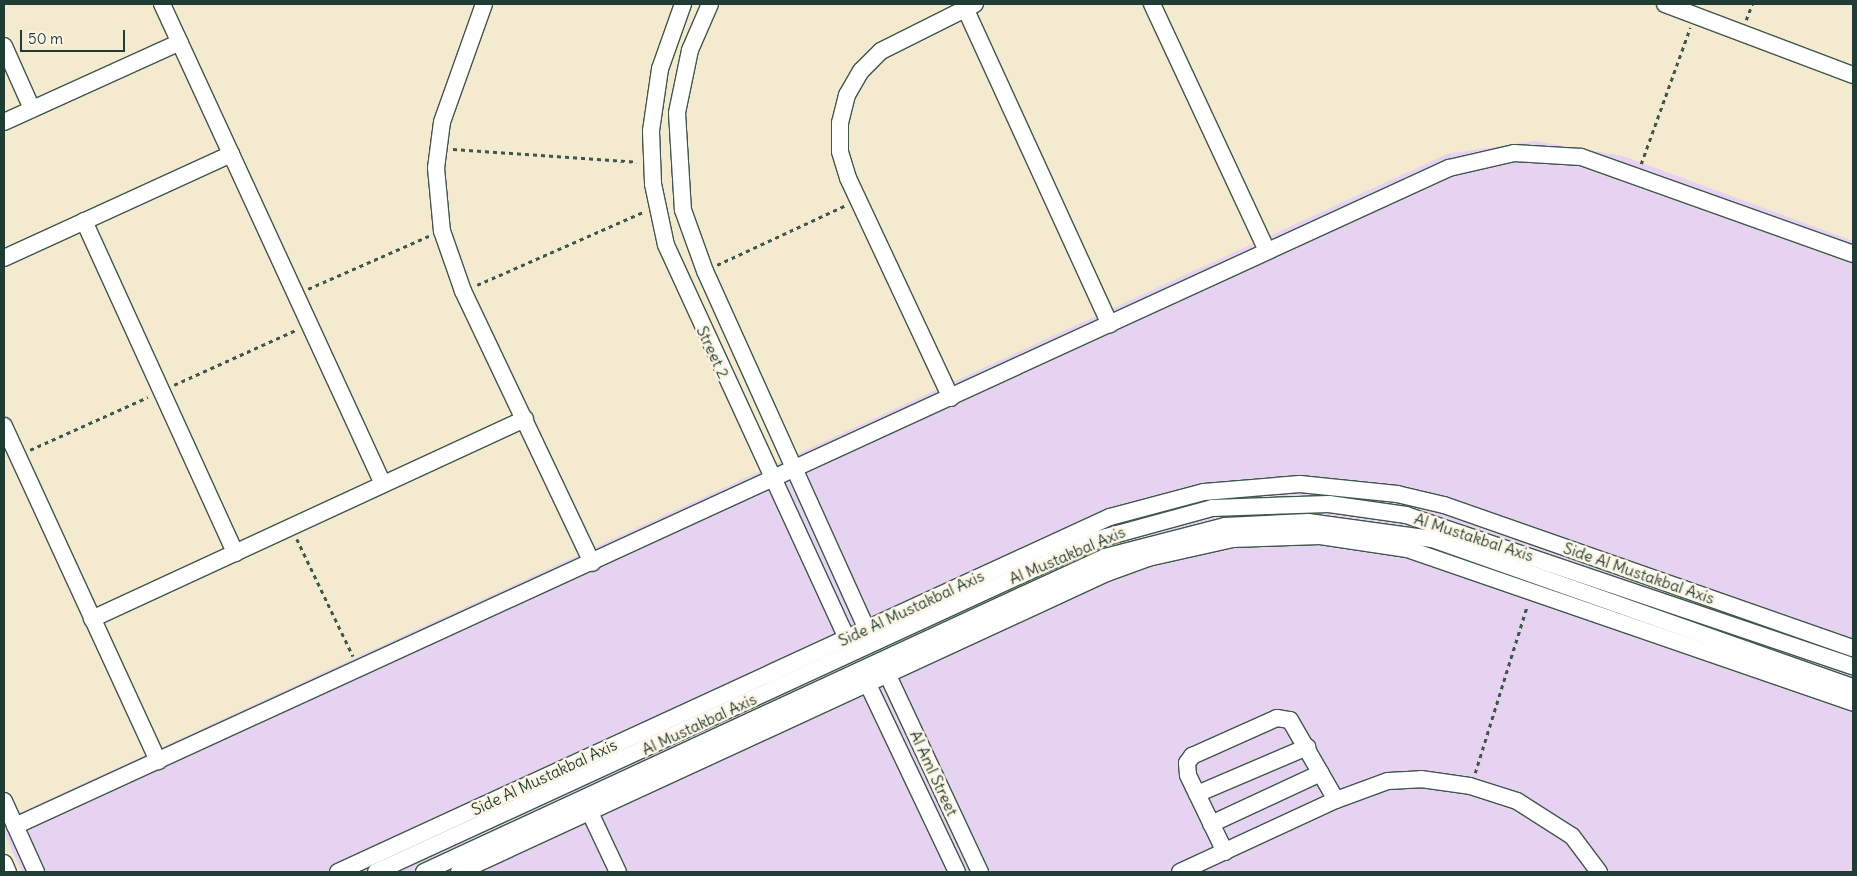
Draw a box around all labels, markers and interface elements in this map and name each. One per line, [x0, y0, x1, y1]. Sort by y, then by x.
scale bar [22, 20, 128, 52]
text: 50 m [28, 29, 63, 48]
street label: Street 2 [693, 323, 733, 381]
street label: Al Mustakbal Axis [1412, 509, 1536, 565]
street label: Al Mustakbal Axis [1006, 522, 1128, 588]
street label: Side Al Mustakbal Axis [1561, 538, 1717, 608]
street label: Side Al Mustakbal Axis [835, 566, 987, 650]
street label: Al Mustakbal Axis [639, 689, 759, 759]
street label: Al Aml Street [906, 727, 962, 819]
street label: Side Al Mustakbal Axis [468, 735, 620, 819]

